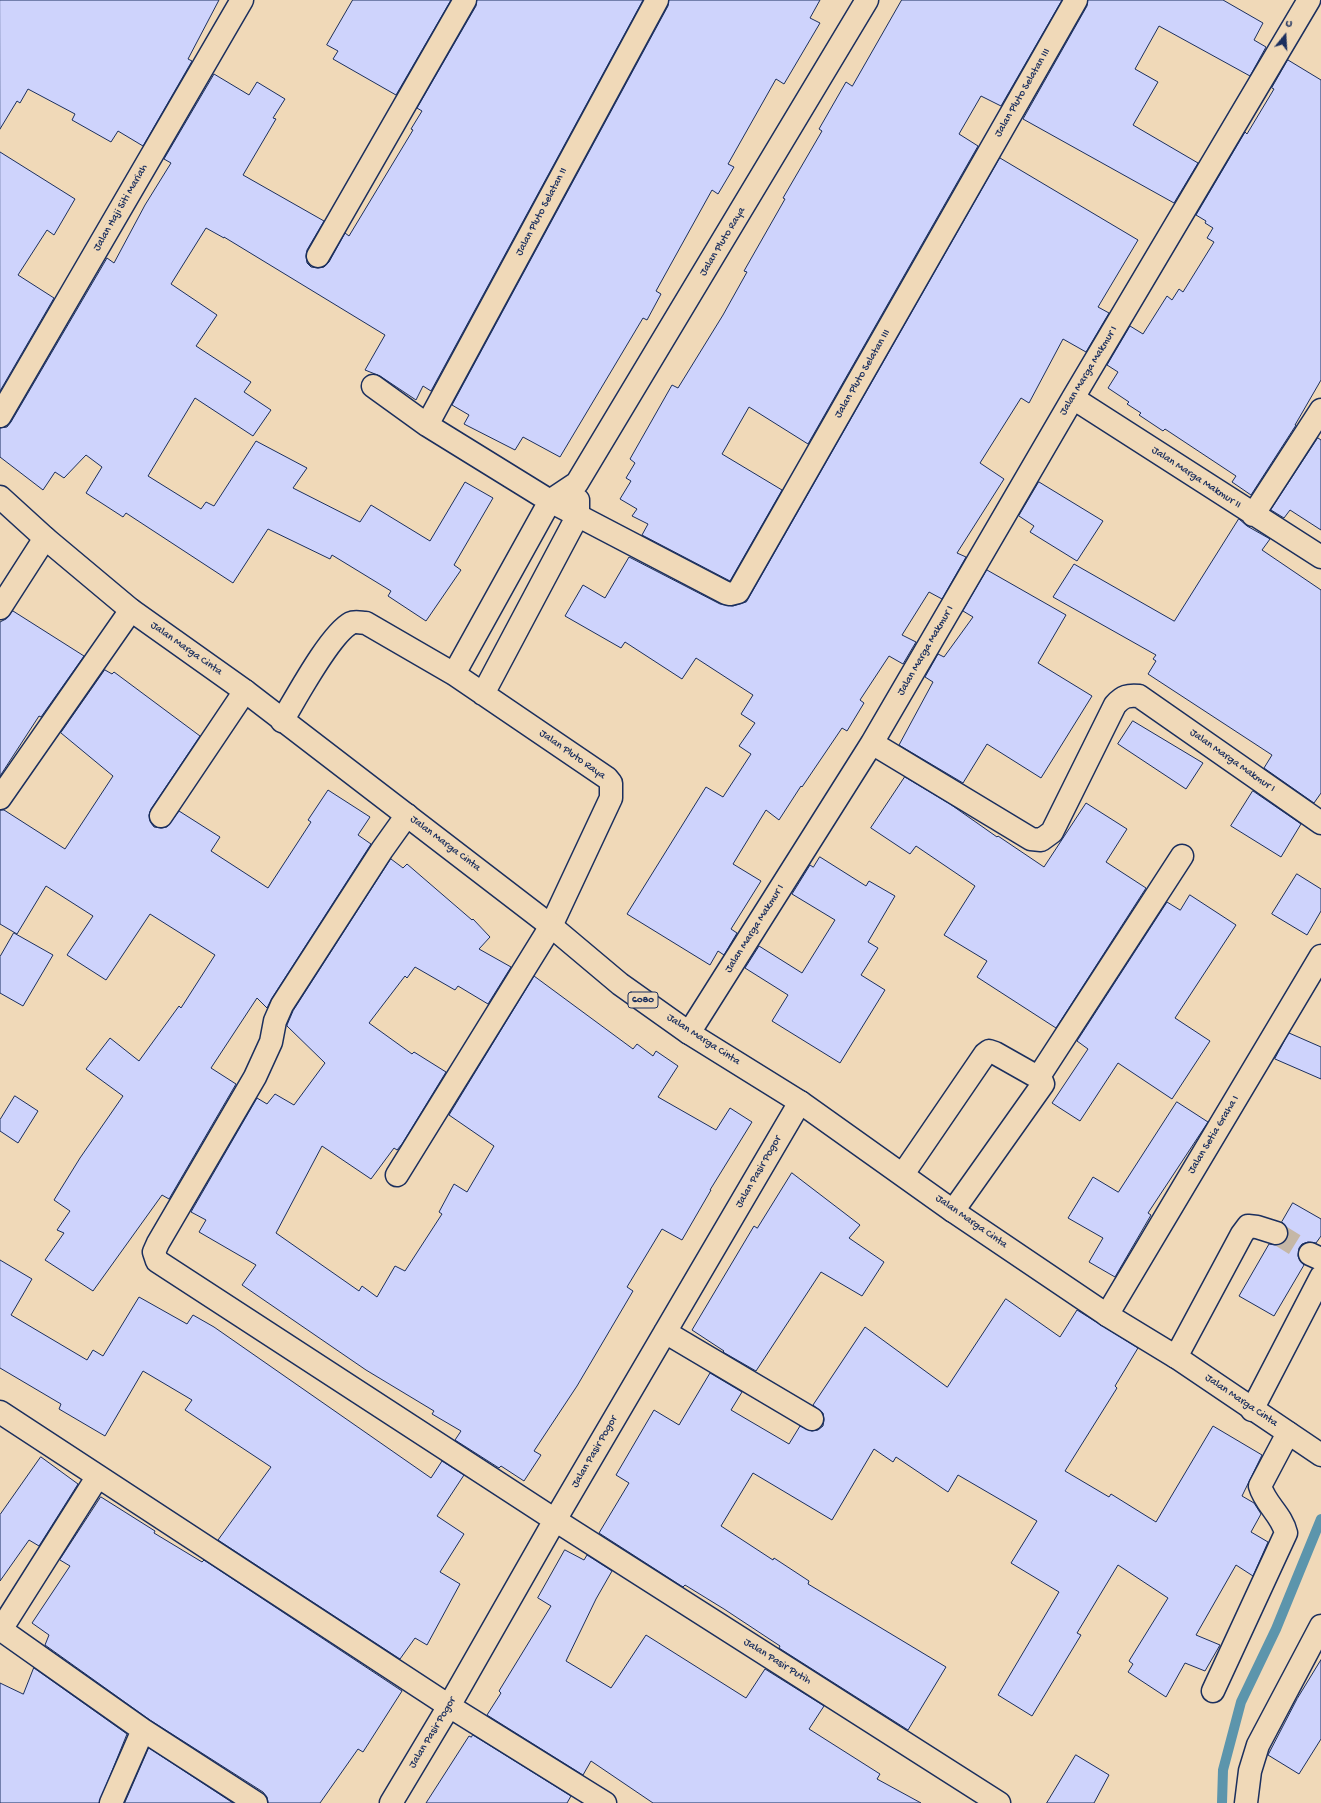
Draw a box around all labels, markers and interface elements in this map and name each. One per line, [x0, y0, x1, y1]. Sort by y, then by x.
north arrow [1265, 16, 1305, 56]
text: U [1284, 18, 1294, 31]
street label: Jalan Pluto Selatan III [992, 46, 1054, 140]
street label: Jalan Haji Siti Mariah [91, 162, 151, 254]
street label: Jalan Pluto Selatan II [513, 166, 571, 258]
street label: Jalan Pluto Raya [697, 205, 749, 279]
street label: Jalan Marga Makmur I [1057, 324, 1121, 418]
street label: Jalan Pluto Selatan III [832, 327, 894, 421]
street label: Jalan Marga Makmur II [1149, 444, 1243, 512]
street label: Jalan Marga Makmur I [895, 604, 957, 698]
street label: Jalan Marga Cinta [147, 619, 225, 679]
street label: Jalan Marga Makmur I [1187, 726, 1277, 796]
street label: Jalan Pluto Raya [536, 727, 608, 783]
street label: Jalan Marga Cinta [407, 813, 483, 875]
street label: Jalan Marga Makmur I [722, 882, 788, 976]
road number: 6080 [628, 992, 658, 1008]
street label: Jalan Marga Cinta [664, 1011, 742, 1069]
street label: Jalan Setia Graha I [1185, 1094, 1243, 1176]
street label: Jalan Pasir Pogor [733, 1134, 785, 1210]
street label: Jalan Marga Cinta [932, 1192, 1010, 1252]
street label: Jalan Marga Cinta [1202, 1372, 1280, 1430]
street label: Jalan Pasir Pogor [569, 1414, 621, 1490]
street label: Jalan Pasir Putih [741, 1636, 813, 1688]
street label: Jalan Pasir Pogor [406, 1695, 460, 1771]

